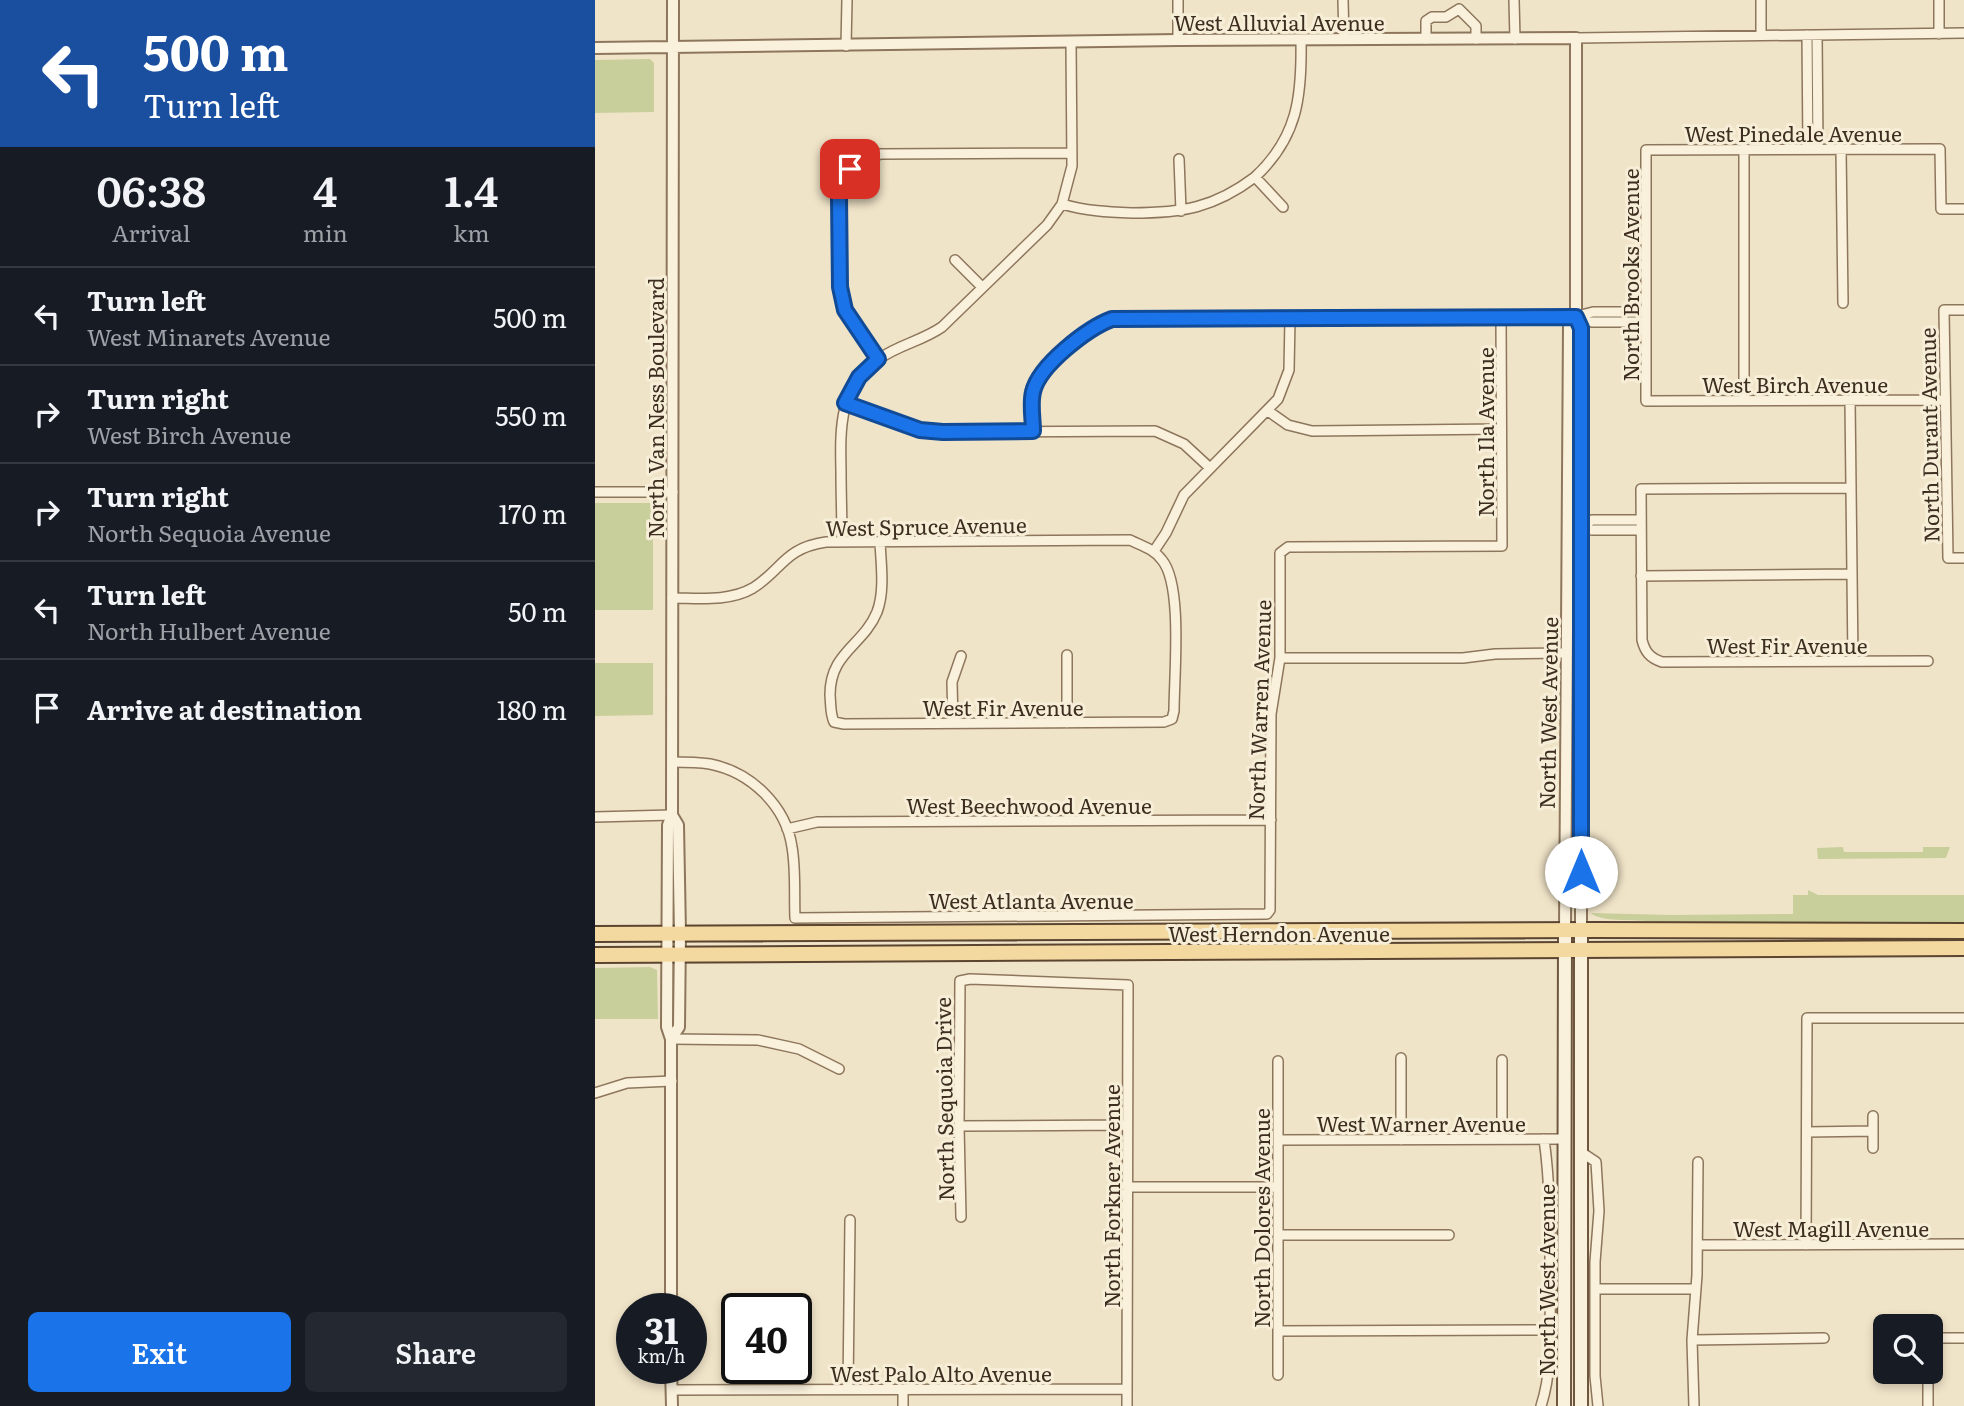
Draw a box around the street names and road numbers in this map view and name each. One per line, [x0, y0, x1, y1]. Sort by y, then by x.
street label: West Alluvial Avenue [1173, 6, 1385, 37]
street label: West Pinedale Avenue [1684, 117, 1902, 148]
street label: North Brooks Avenue [1614, 168, 1645, 382]
street label: North Van Ness Boulevard [639, 277, 670, 539]
street label: North Durant Avenue [1911, 327, 1945, 543]
street label: North Ila Avenue [1469, 347, 1500, 517]
street label: West Birch Avenue [1702, 368, 1888, 399]
street label: West Spruce Avenue [825, 508, 1027, 542]
street label: North Warren Avenue [1239, 599, 1277, 821]
street label: North West Avenue [1530, 616, 1564, 809]
street label: West Fir Avenue [1706, 629, 1868, 660]
street label: West Fir Avenue [922, 691, 1084, 722]
street label: West Beechwood Avenue [906, 789, 1152, 820]
street label: West Atlanta Avenue [928, 884, 1134, 915]
street label: West Herndon Avenue [1168, 917, 1390, 948]
street label: North Sequoia Drive [926, 997, 960, 1201]
street label: North Forkner Avenue [1095, 1084, 1126, 1308]
street label: West Warner Avenue [1316, 1107, 1526, 1138]
street label: North Dolores Avenue [1245, 1108, 1276, 1328]
street label: North West Avenue [1530, 1184, 1561, 1376]
street label: West Magill Avenue [1733, 1212, 1929, 1243]
street label: West Palo Alto Avenue [830, 1357, 1052, 1388]

